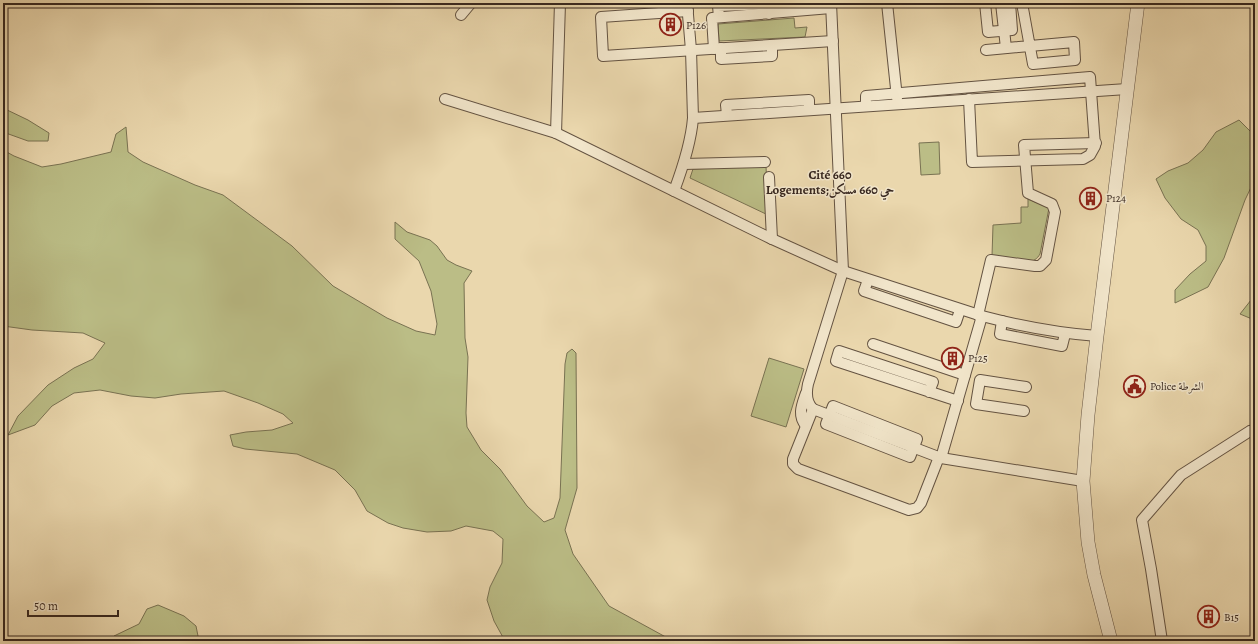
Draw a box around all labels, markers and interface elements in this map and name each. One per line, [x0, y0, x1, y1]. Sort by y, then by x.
building icon: P126 [657, 12, 683, 38]
place label: P126 [686, 18, 706, 33]
district label: Cité 660 Logements;حي 660 مسكن [766, 166, 894, 201]
building icon: P124 [1077, 185, 1103, 211]
place label: P124 [1106, 191, 1126, 206]
building icon: P125 [940, 345, 966, 371]
place label: P125 [968, 351, 988, 366]
public building icon: Police الشرطة [1121, 373, 1147, 399]
place label: Police الشرطة [1150, 379, 1203, 394]
scale bar [28, 592, 118, 618]
text: 50 m [34, 598, 58, 614]
building icon: B15 [1196, 604, 1222, 630]
place label: B15 [1224, 610, 1239, 625]

